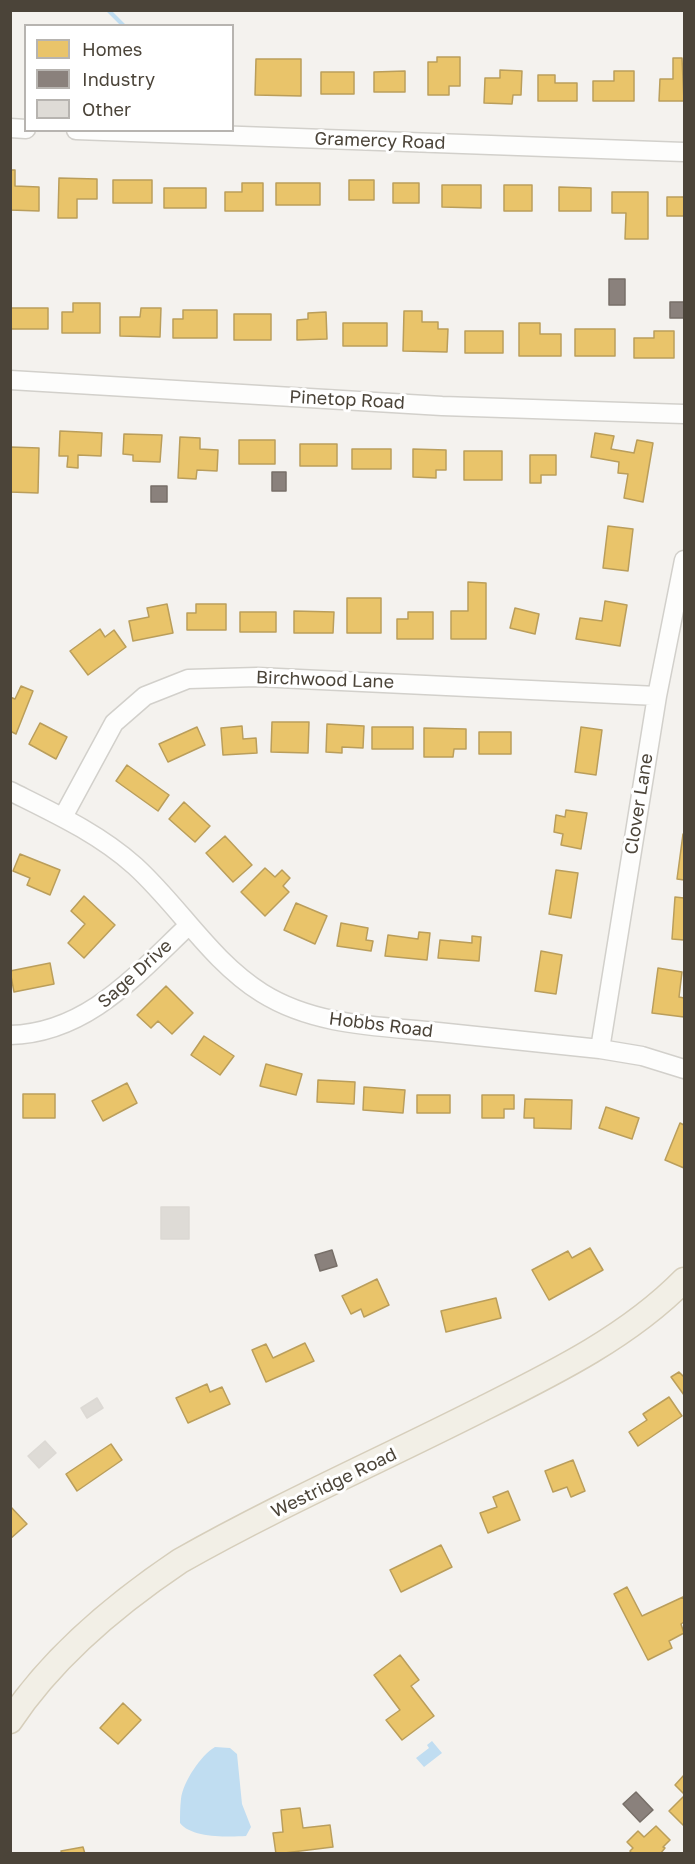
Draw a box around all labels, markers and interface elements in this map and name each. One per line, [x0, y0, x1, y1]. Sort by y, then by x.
legend [24, 24, 234, 132]
text: Homes [82, 38, 142, 60]
text: Industry [82, 68, 155, 90]
text: Other [82, 98, 131, 120]
street label: Gramercy Road [314, 128, 446, 154]
street label: Pinetop Road [289, 386, 405, 414]
street label: Birchwood Lane [256, 667, 394, 693]
street label: Clover Lane [620, 752, 658, 856]
street label: Sage Drive [93, 935, 177, 1013]
street label: Hobbs Road [328, 1008, 434, 1042]
street label: Westridge Road [268, 1443, 400, 1523]

